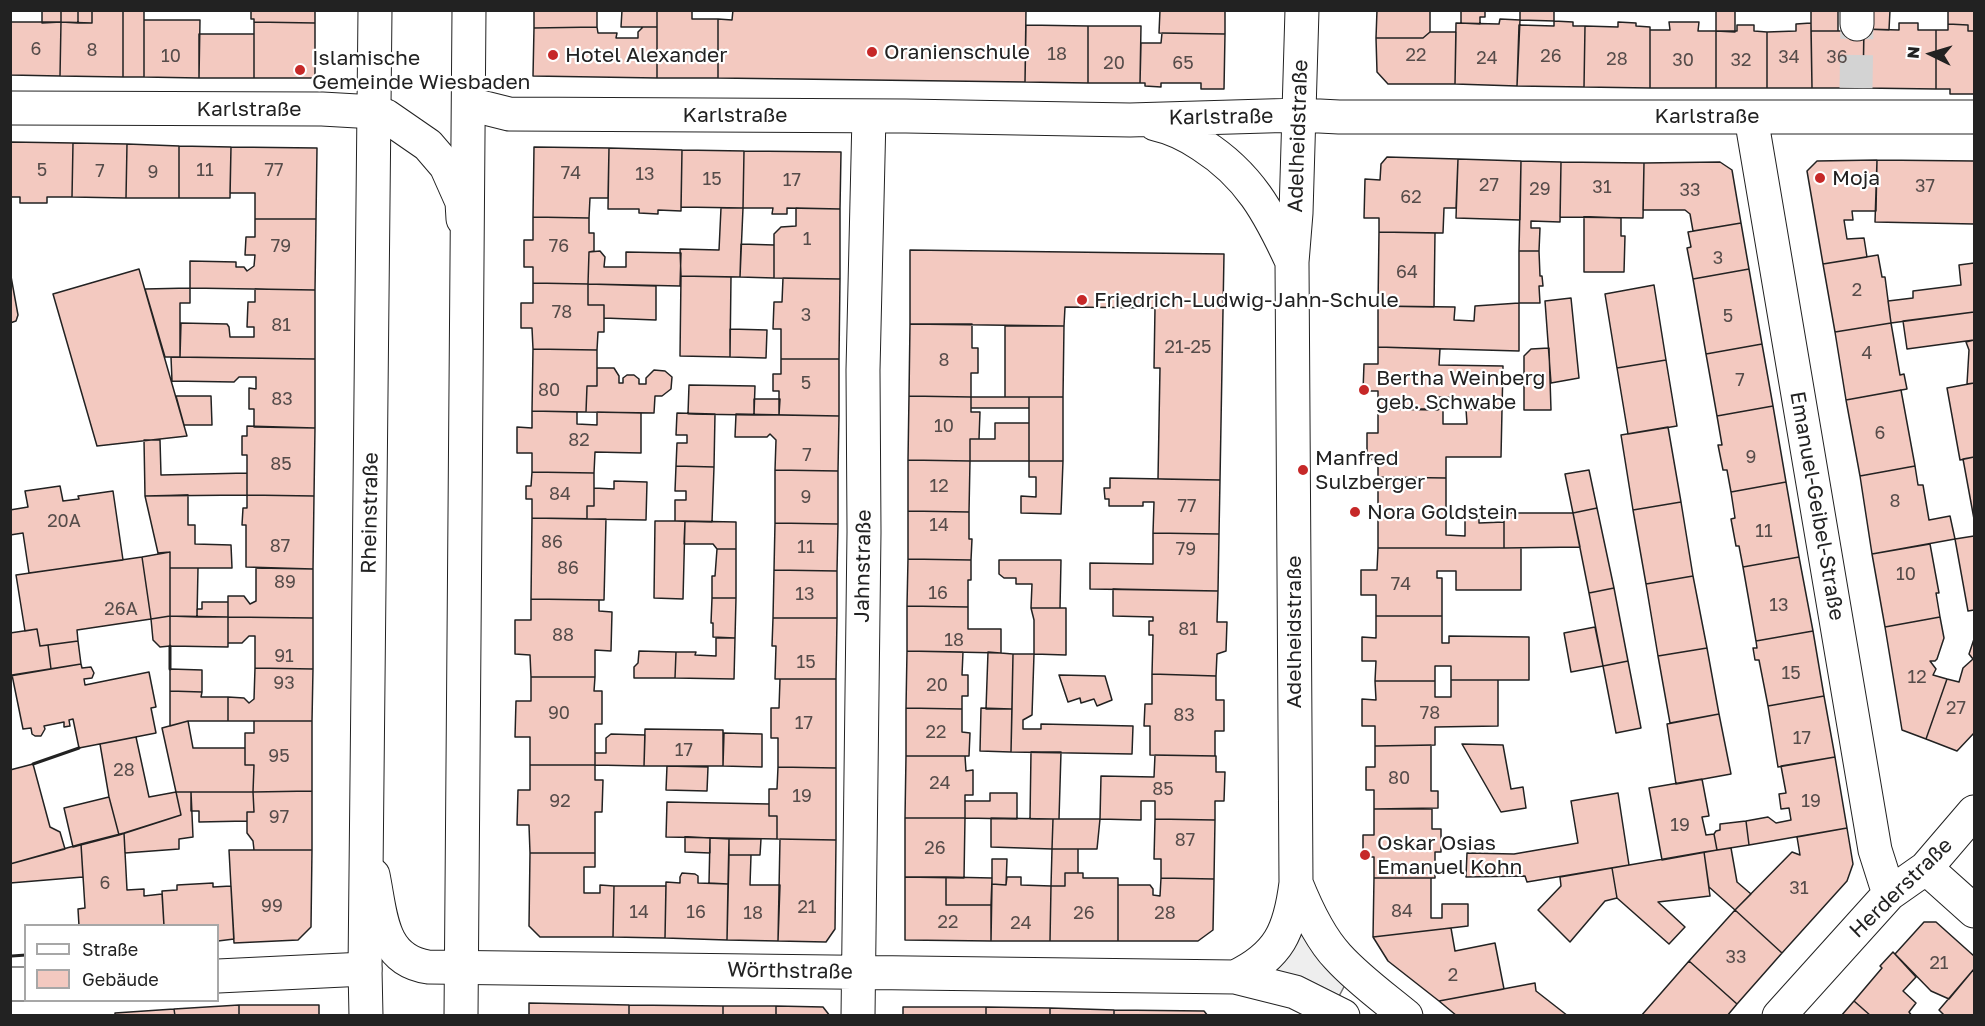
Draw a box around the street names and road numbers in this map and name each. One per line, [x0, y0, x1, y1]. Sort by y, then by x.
street label: Adelheidstraße [1283, 59, 1313, 213]
street label: Karlstraße [197, 96, 301, 122]
street label: Karlstraße [683, 102, 787, 128]
street label: Karlstraße [1168, 103, 1274, 131]
street label: Karlstraße [1655, 103, 1759, 129]
street label: Emanuel-Geibel-Straße [1784, 390, 1850, 622]
street label: Rheinstraße [356, 452, 384, 574]
street label: Jahnstraße [849, 509, 877, 623]
street label: Adelheidstraße [1281, 555, 1307, 709]
street label: Herderstraße [1844, 833, 1958, 943]
street label: Wörthstraße [727, 957, 853, 985]

